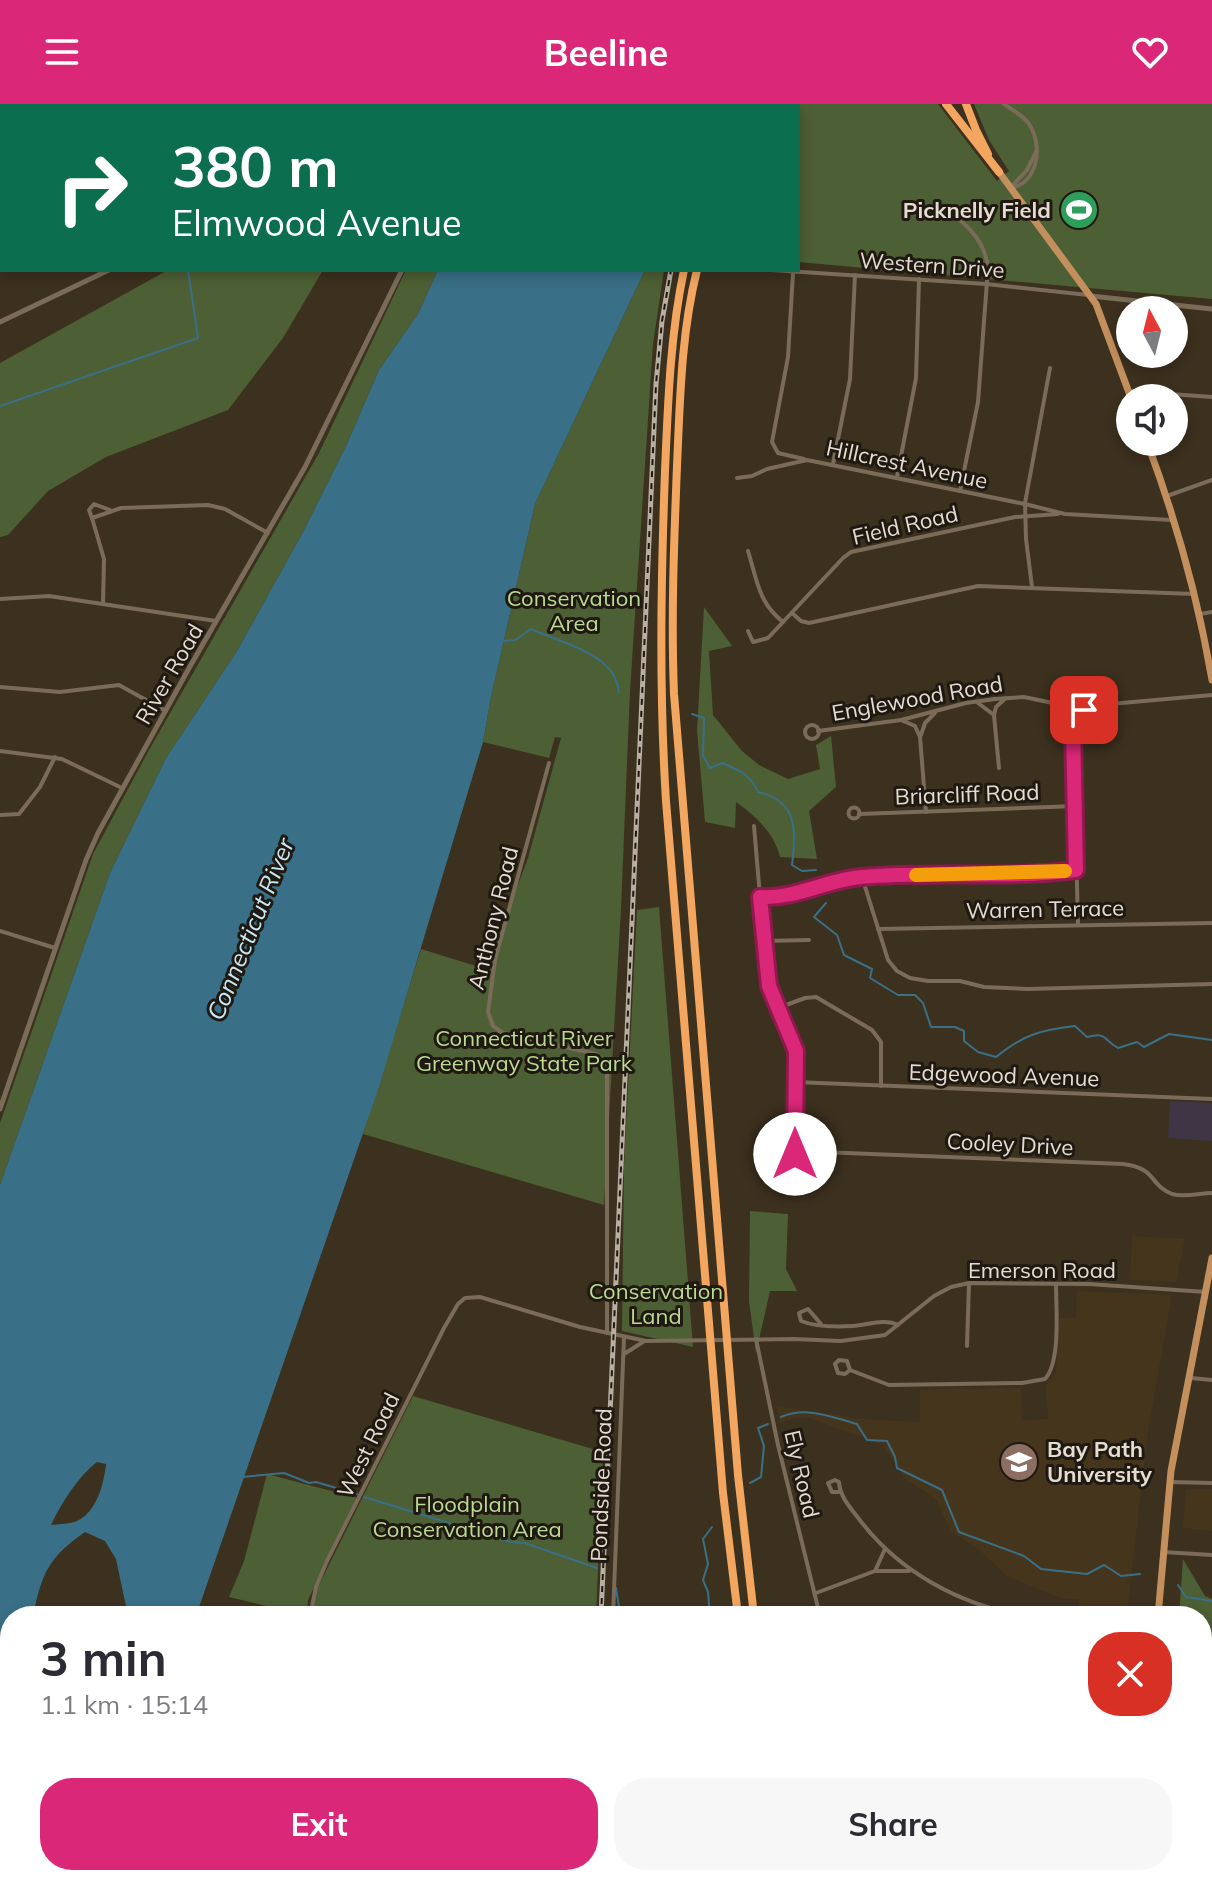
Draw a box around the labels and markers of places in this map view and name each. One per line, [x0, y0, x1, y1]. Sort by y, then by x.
sports icon: Picknelly Field [1058, 189, 1100, 231]
place label: Picknelly Field [903, 196, 1051, 224]
pin [1050, 676, 1118, 744]
place label: Bay Path University [1047, 1435, 1152, 1488]
school or university icon: Bay Path University [998, 1441, 1040, 1483]

